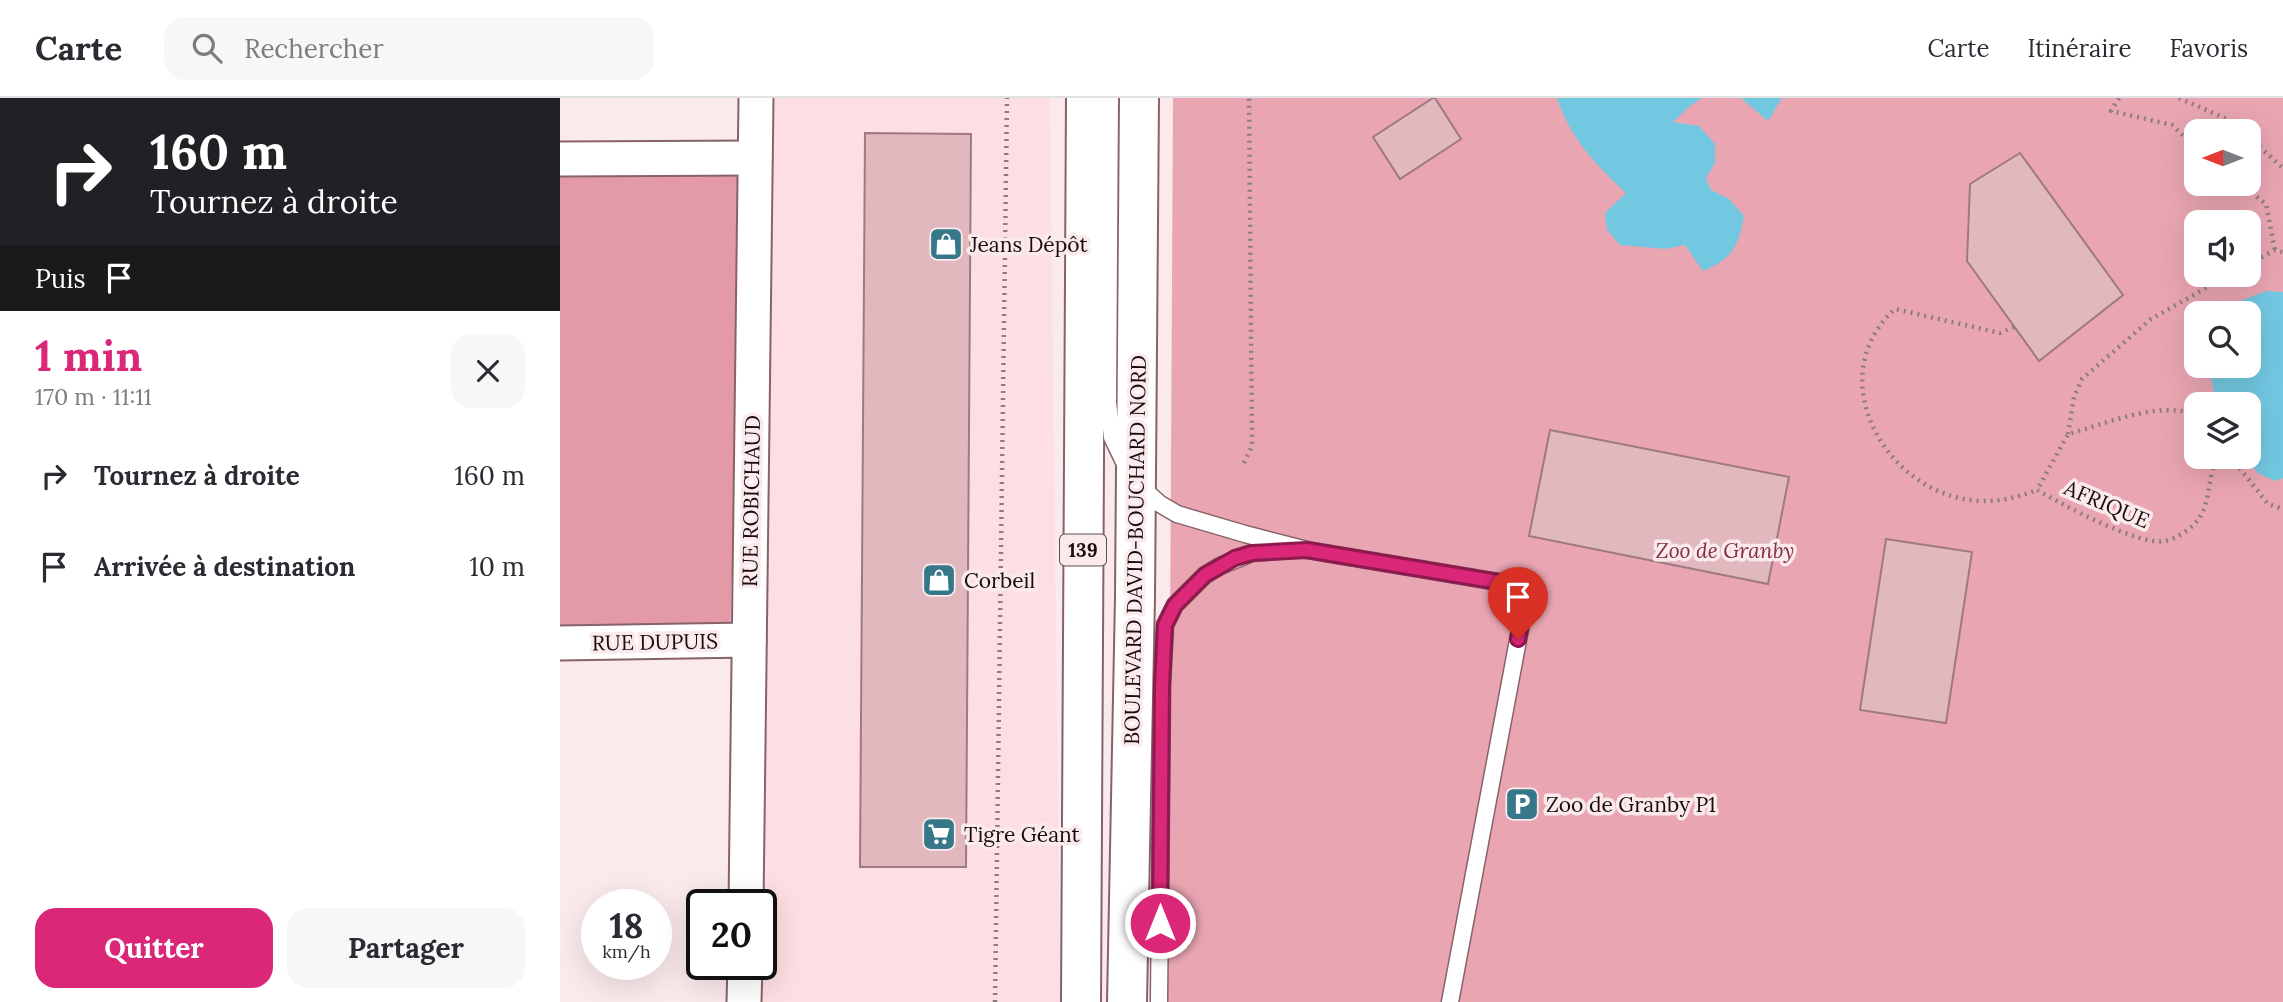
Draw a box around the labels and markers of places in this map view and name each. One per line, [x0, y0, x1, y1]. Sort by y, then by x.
shop icon: Jeans Dépôt [927, 225, 965, 263]
place label: Jeans Dépôt [969, 231, 1089, 258]
shop icon: Corbeil [920, 561, 958, 599]
place label: Corbeil [964, 567, 1035, 594]
pin [1488, 567, 1548, 639]
parking icon: Zoo de Granby P1 [1503, 785, 1541, 823]
place label: Zoo de Granby P1 [1546, 791, 1716, 818]
supermarket icon: Tigre Géant [920, 815, 958, 853]
place label: Tigre Géant [964, 821, 1081, 848]

